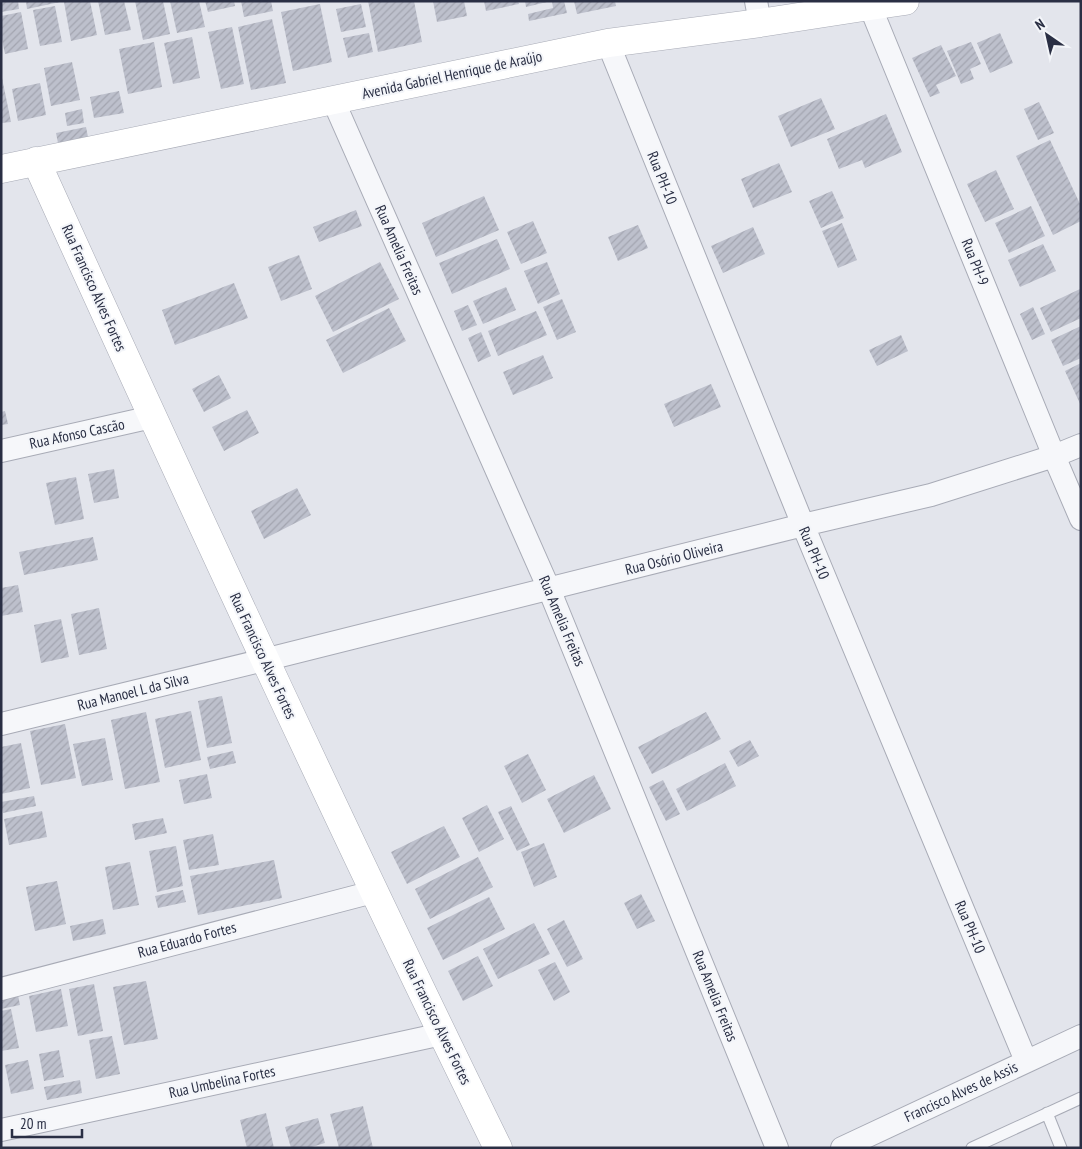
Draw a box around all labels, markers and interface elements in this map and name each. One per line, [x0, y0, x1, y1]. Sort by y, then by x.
north arrow [1022, 10, 1072, 60]
text: N [1032, 15, 1048, 34]
street label: Avenida Gabriel Henrique de Araújo [360, 46, 544, 103]
street label: Rua PH-10 [643, 148, 682, 207]
street label: Rua Amelia Freitas [371, 202, 428, 298]
street label: Rua Francisco Alves Fortes [58, 221, 131, 354]
street label: Rua PH-9 [958, 236, 993, 288]
street label: Rua Afonso Cascão [28, 414, 126, 453]
street label: Rua PH-10 [795, 524, 834, 582]
street label: Rua Osório Oliveira [623, 536, 725, 579]
street label: Rua Amelia Freitas [535, 573, 590, 669]
street label: Rua Francisco Alves Fortes [226, 590, 301, 722]
street label: Rua Manoel L da Silva [75, 669, 190, 715]
street label: Rua PH-10 [951, 898, 990, 956]
street label: Rua Eduardo Fortes [136, 917, 238, 962]
street label: Rua Amelia Freitas [689, 948, 742, 1044]
street label: Rua Francisco Alves Fortes [399, 956, 476, 1088]
street label: Francisco Alves de Assis [901, 1057, 1020, 1126]
street label: Rua Umbelina Fortes [167, 1061, 277, 1102]
scale bar [12, 1106, 82, 1138]
text: 20 m [20, 1114, 46, 1133]

